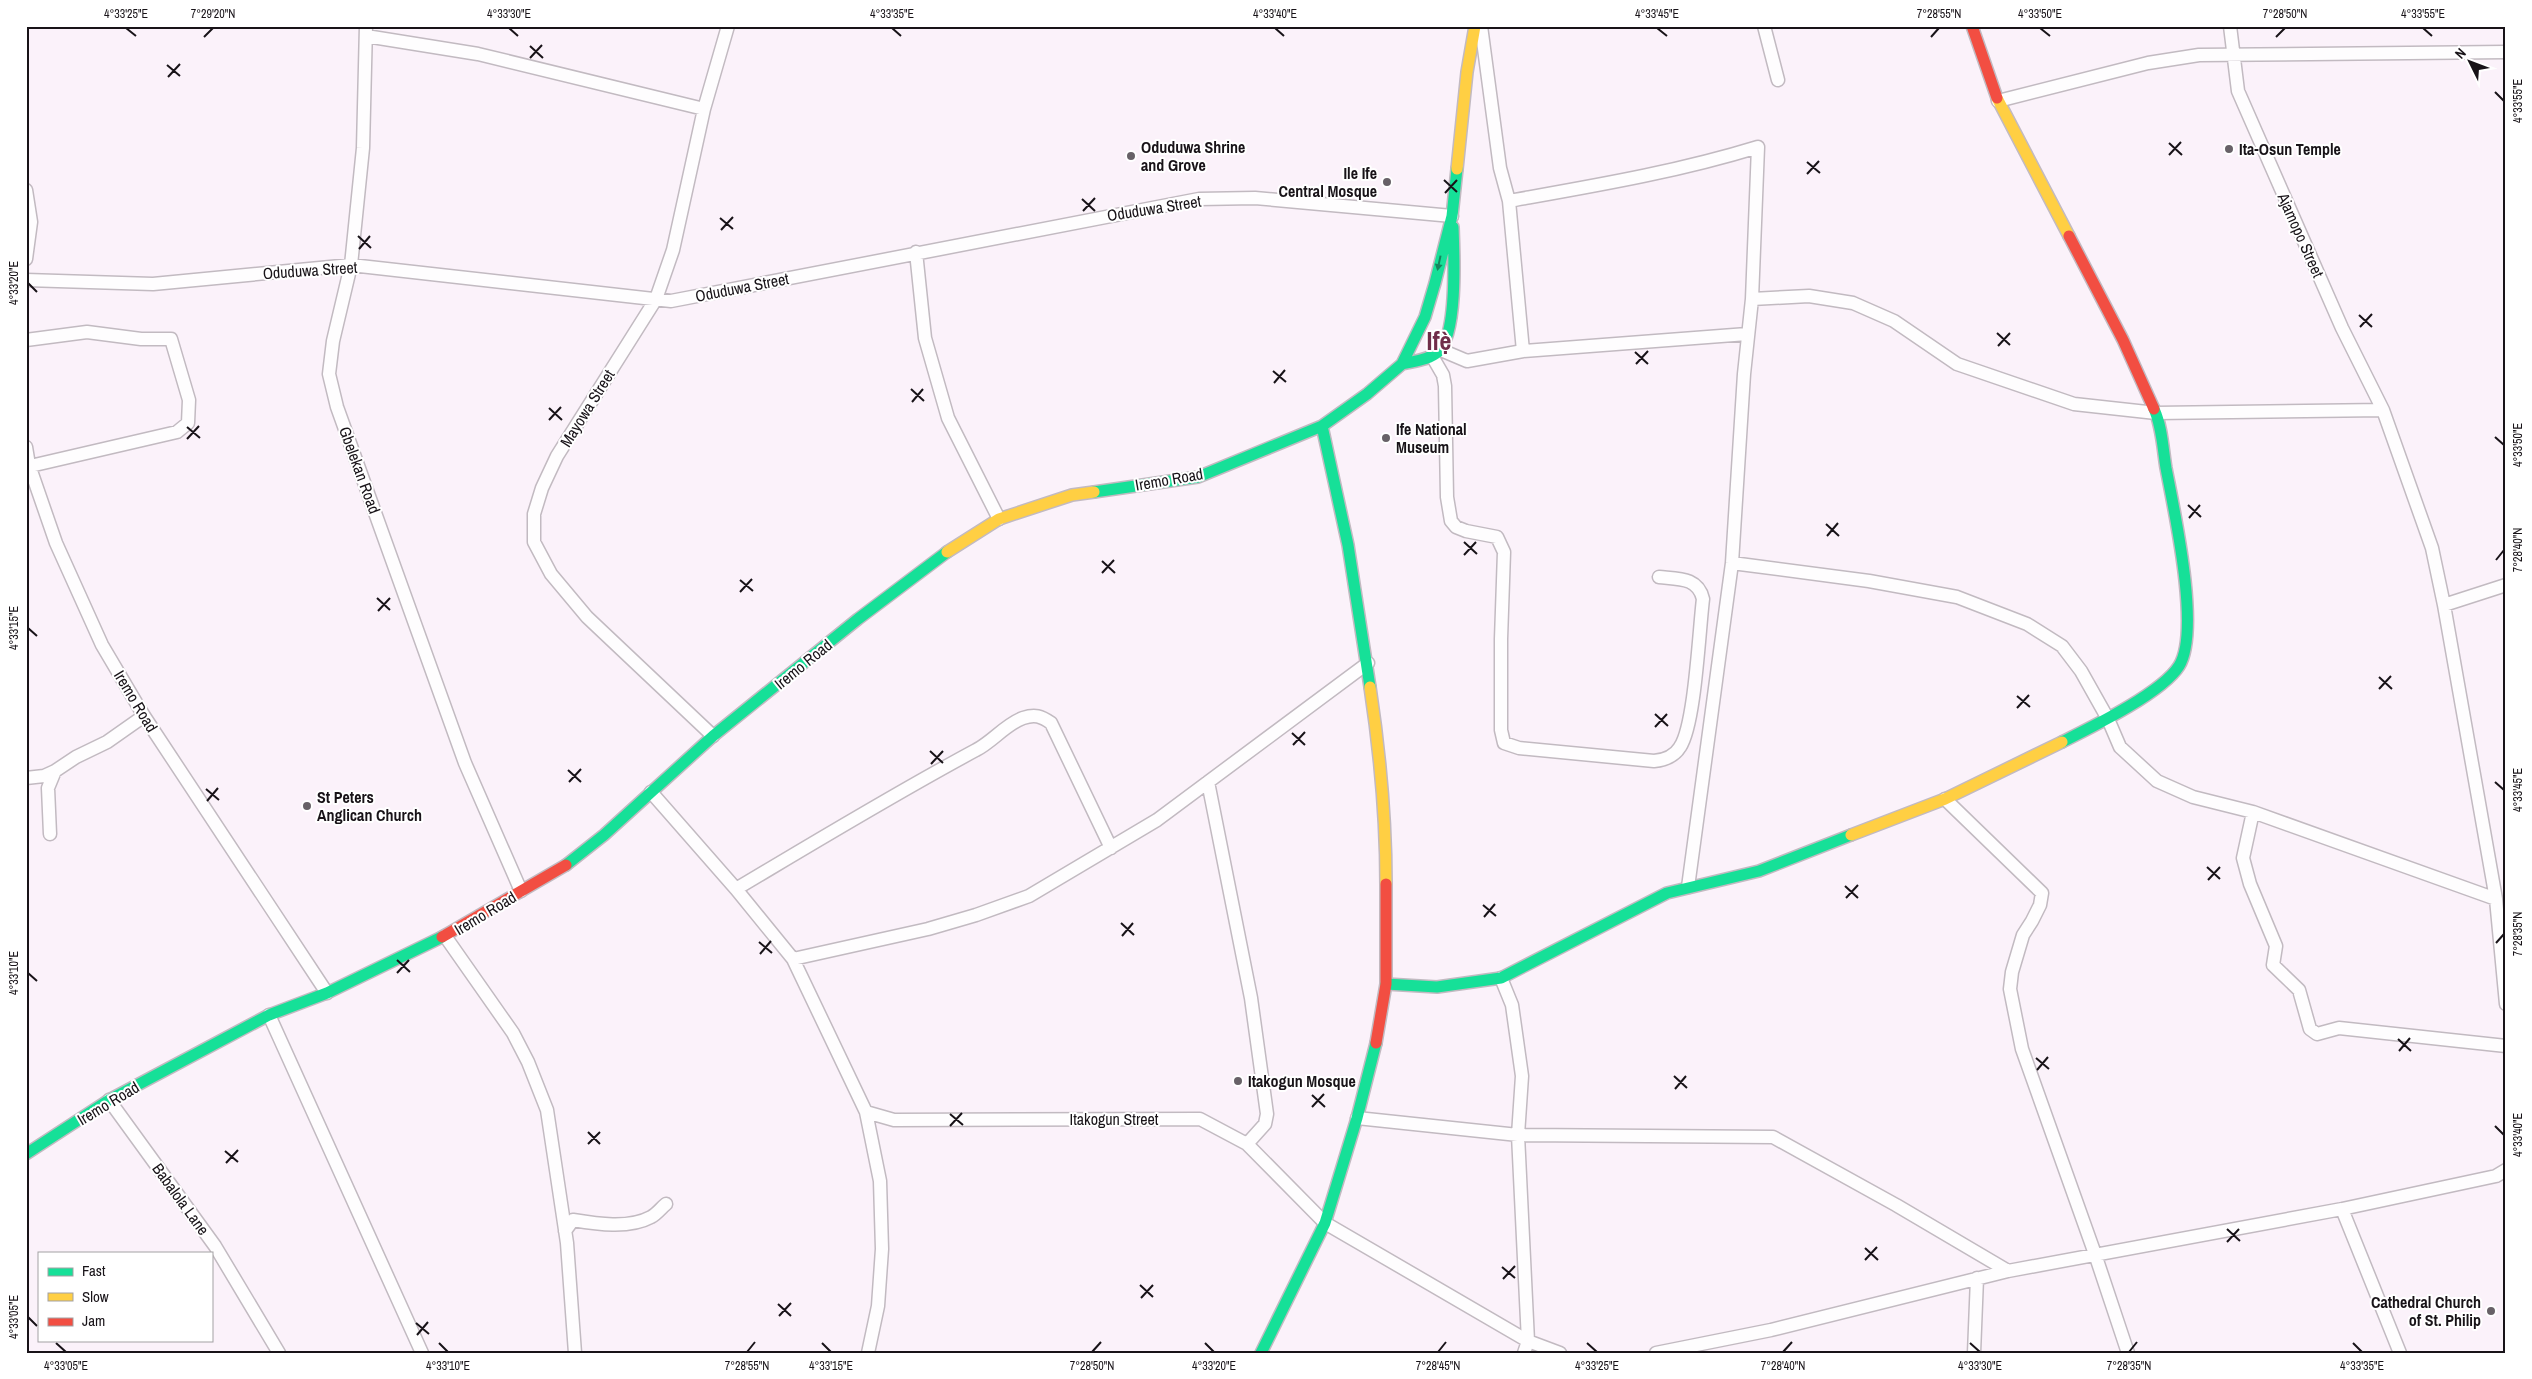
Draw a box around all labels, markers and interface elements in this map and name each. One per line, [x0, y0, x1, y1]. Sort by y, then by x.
text: 4°33'25"E [104, 6, 148, 22]
text: 7°29'20"N [191, 6, 235, 22]
text: 4°33'30"E [487, 6, 531, 22]
text: 4°33'35"E [870, 6, 914, 22]
text: 4°33'40"E [1253, 6, 1297, 22]
text: 4°33'45"E [1635, 6, 1679, 22]
text: 7°28'55"N [1917, 6, 1961, 22]
text: 4°33'50"E [2018, 6, 2062, 22]
text: 7°28'50"N [2263, 6, 2307, 22]
text: 4°33'55"E [2401, 6, 2445, 22]
north arrow [2444, 38, 2494, 88]
text: N [2451, 44, 2470, 62]
text: 4°33'55"E [2510, 79, 2526, 123]
place label: Oduduwa Shrine and Grove [1141, 136, 1245, 176]
place label: Ita-Osun Temple [2239, 138, 2341, 160]
marker: Ita-Osun Temple [2223, 143, 2235, 155]
marker: Oduduwa Shrine and Grove [1125, 150, 1137, 162]
place label: Ile Ife Central Mosque [1279, 162, 1377, 202]
marker: Ile Ife Central Mosque [1381, 176, 1393, 188]
street label: Ajamopo Street [2272, 188, 2330, 281]
street label: Oduduwa Street [1105, 190, 1203, 226]
one-way arrow [1434, 255, 1442, 271]
street label: Oduduwa Street [262, 256, 358, 284]
text: 4°33'20"E [6, 261, 22, 305]
street label: Oduduwa Street [693, 267, 791, 307]
district label: Ifẹ̀ [1427, 323, 1451, 358]
street label: Mayowa Street [554, 365, 620, 451]
place label: Ife National Museum [1396, 418, 1467, 458]
street label: Gbelekan Road [334, 423, 386, 517]
text: 4°33'50"E [2510, 423, 2526, 467]
marker: Ife National Museum [1380, 432, 1392, 444]
street label: Iremo Road [1133, 462, 1205, 496]
text: 7°28'40"N [2510, 528, 2526, 572]
text: 4°33'15"E [6, 606, 22, 650]
street label: Iremo Road [769, 634, 837, 694]
street label: Iremo Road [109, 666, 163, 736]
text: 4°33'45"E [2510, 768, 2526, 812]
place label: St Peters Anglican Church [317, 786, 422, 826]
marker: St Peters Anglican Church [301, 800, 313, 812]
street label: Iremo Road [450, 886, 520, 940]
text: 7°28'35"N [2510, 912, 2526, 956]
text: 4°33'10"E [6, 951, 22, 995]
place label: Itakogun Mosque [1248, 1070, 1356, 1092]
marker: Itakogun Mosque [1232, 1075, 1244, 1087]
street label: Iremo Road [73, 1076, 143, 1130]
street label: Itakogun Street [1070, 1108, 1159, 1130]
text: 4°33'40"E [2510, 1113, 2526, 1157]
street label: Babalola Lane [147, 1159, 215, 1239]
legend [38, 1252, 212, 1342]
text: Fast [82, 1260, 106, 1281]
text: Slow [82, 1286, 109, 1307]
place label: Cathedral Church of St. Philip [2371, 1291, 2481, 1331]
text: 4°33'05"E [6, 1295, 22, 1339]
marker: Cathedral Church of St. Philip [2485, 1305, 2497, 1317]
text: Jam [82, 1310, 105, 1331]
text: 4°33'05"E [44, 1358, 88, 1374]
text: 4°33'10"E [426, 1358, 470, 1374]
text: 7°28'55"N [725, 1358, 769, 1374]
text: 4°33'15"E [809, 1358, 853, 1374]
text: 7°28'50"N [1070, 1358, 1114, 1374]
text: 4°33'20"E [1192, 1358, 1236, 1374]
text: 7°28'45"N [1416, 1358, 1460, 1374]
text: 4°33'25"E [1575, 1358, 1619, 1374]
text: 7°28'40"N [1761, 1358, 1805, 1374]
text: 4°33'30"E [1958, 1358, 2002, 1374]
text: 7°28'35"N [2107, 1358, 2151, 1374]
text: 4°33'35"E [2340, 1358, 2384, 1374]

